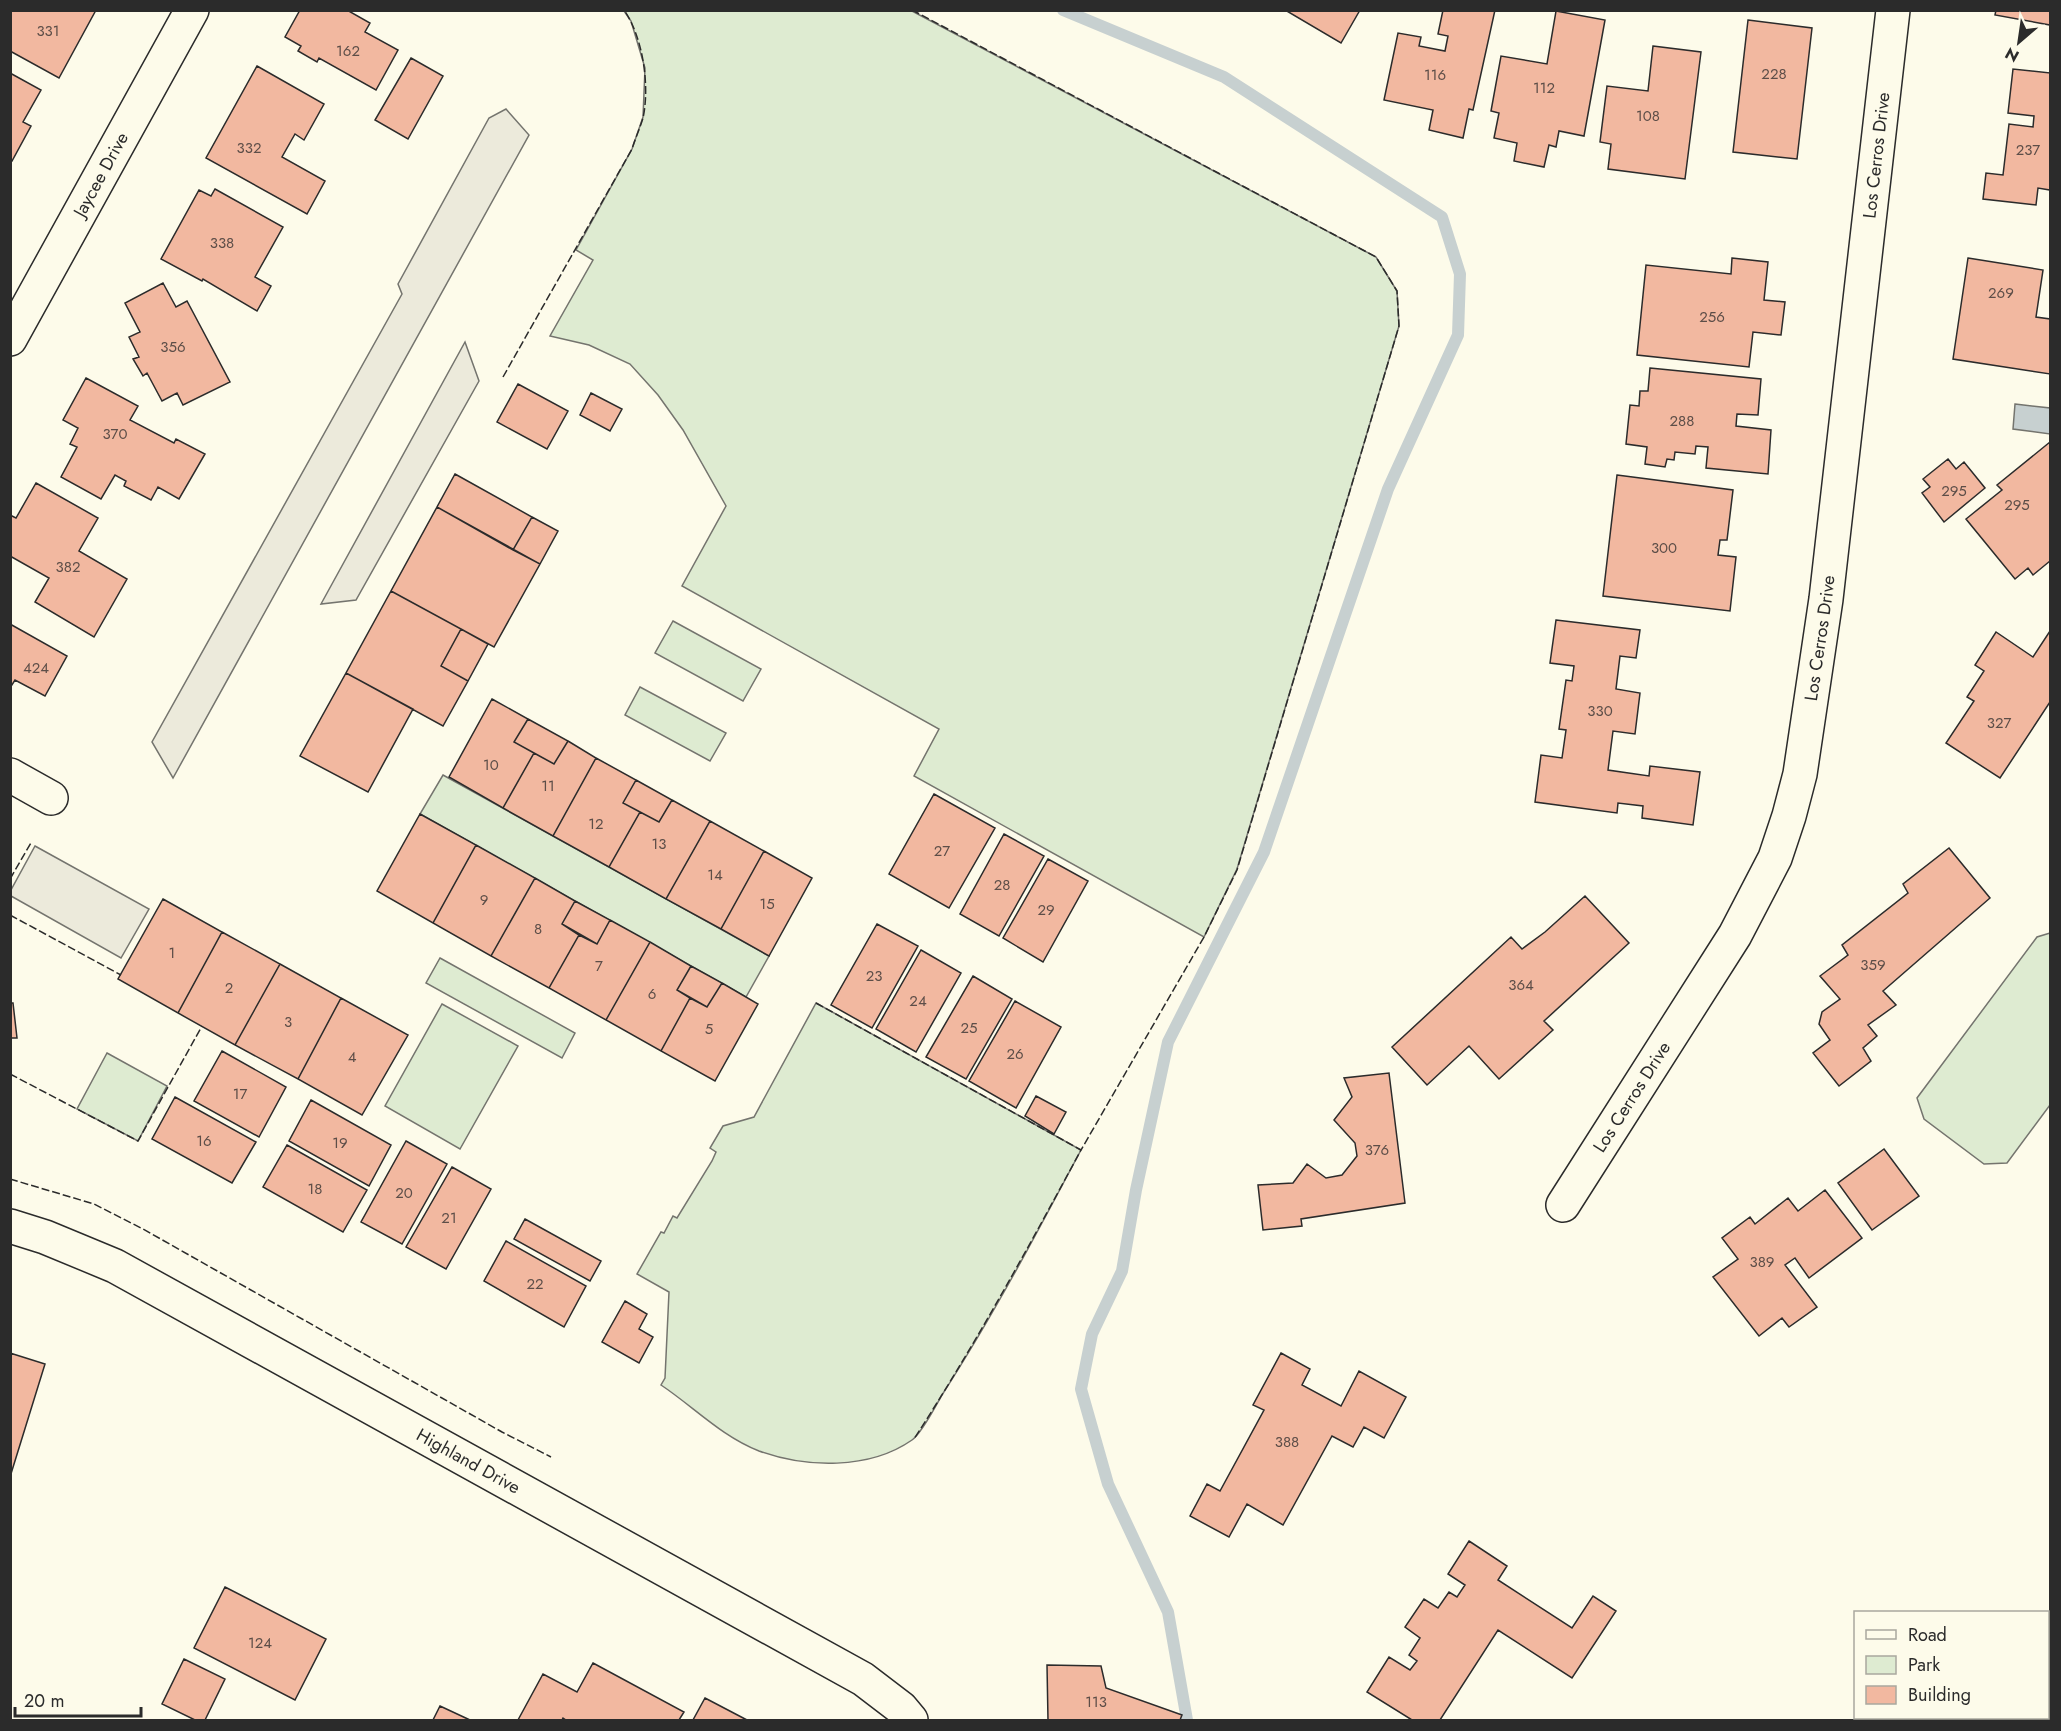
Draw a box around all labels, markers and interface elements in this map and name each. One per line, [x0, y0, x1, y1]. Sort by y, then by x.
north arrow [1989, 12, 2049, 72]
house number: 331 [36, 20, 60, 42]
house number: 162 [336, 40, 360, 62]
text: N [2001, 42, 2023, 68]
house number: 228 [1761, 63, 1787, 85]
house number: 116 [1424, 64, 1446, 86]
house number: 112 [1533, 77, 1555, 99]
street label: Los Cerros Drive [1856, 91, 1897, 220]
house number: 108 [1636, 105, 1660, 127]
street label: Jaycee Drive [66, 127, 135, 223]
house number: 332 [237, 137, 261, 159]
house number: 237 [2016, 139, 2040, 161]
house number: 338 [210, 232, 234, 254]
house number: 269 [1988, 282, 2014, 304]
house number: 256 [1699, 306, 1725, 328]
house number: 356 [160, 336, 186, 358]
house number: 288 [1670, 410, 1694, 432]
house number: 370 [103, 423, 127, 445]
house number: 295 [1941, 480, 1967, 502]
house number: 295 [2004, 494, 2030, 516]
house number: 300 [1651, 537, 1677, 559]
house number: 382 [56, 556, 80, 578]
street label: Los Cerros Drive [1798, 574, 1842, 703]
house number: 424 [23, 657, 49, 679]
house number: 330 [1587, 700, 1613, 722]
house number: 327 [1987, 712, 2011, 734]
house number: 10 [483, 754, 499, 776]
house number: 11 [541, 775, 555, 797]
house number: 12 [588, 813, 604, 835]
house number: 13 [652, 833, 666, 855]
house number: 27 [934, 840, 950, 862]
house number: 14 [707, 864, 723, 886]
house number: 28 [994, 874, 1010, 896]
house number: 9 [480, 889, 488, 911]
house number: 15 [759, 893, 775, 915]
house number: 29 [1037, 899, 1055, 921]
house number: 8 [534, 918, 542, 940]
house number: 1 [169, 942, 175, 964]
house number: 359 [1860, 954, 1886, 976]
house number: 7 [595, 955, 603, 977]
house number: 23 [866, 965, 882, 987]
house number: 364 [1508, 974, 1534, 996]
house number: 2 [225, 977, 233, 999]
house number: 6 [648, 983, 656, 1005]
house number: 24 [909, 990, 927, 1012]
house number: 3 [284, 1011, 292, 1033]
house number: 25 [961, 1017, 978, 1039]
house number: 5 [705, 1018, 713, 1040]
street label: Los Cerros Drive [1587, 1037, 1677, 1158]
house number: 26 [1006, 1043, 1024, 1065]
house number: 4 [348, 1046, 357, 1068]
house number: 17 [233, 1083, 247, 1105]
house number: 16 [196, 1130, 212, 1152]
house number: 19 [332, 1132, 348, 1154]
house number: 376 [1365, 1139, 1389, 1161]
house number: 18 [308, 1178, 322, 1200]
house number: 20 [395, 1182, 413, 1204]
house number: 21 [441, 1207, 457, 1229]
house number: 389 [1749, 1251, 1775, 1273]
house number: 22 [526, 1273, 544, 1295]
street label: Highland Drive [412, 1422, 525, 1500]
house number: 388 [1275, 1431, 1299, 1453]
legend [1854, 1611, 2049, 1719]
text: Road [1908, 1622, 1947, 1648]
house number: 124 [248, 1632, 272, 1654]
text: Park [1908, 1652, 1940, 1678]
scale bar [15, 1680, 141, 1718]
text: Building [1908, 1682, 1971, 1708]
text: 20 m [24, 1688, 64, 1714]
house number: 113 [1085, 1691, 1107, 1713]

